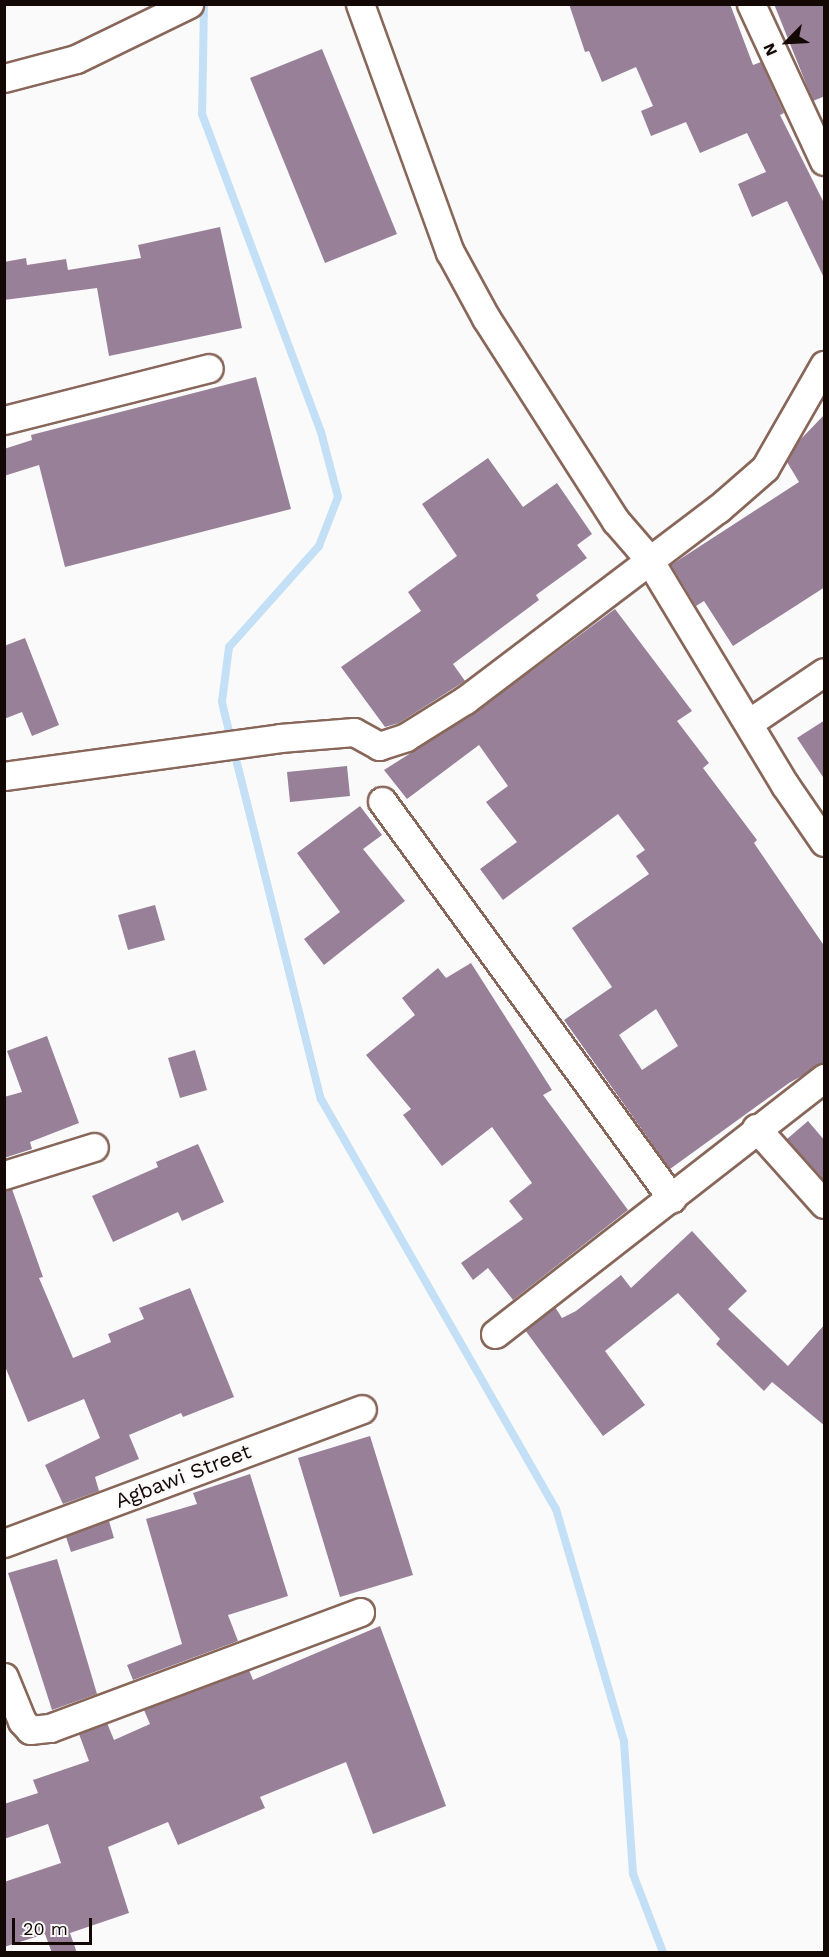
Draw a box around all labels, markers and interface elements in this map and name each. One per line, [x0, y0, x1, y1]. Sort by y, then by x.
north arrow [757, 12, 817, 72]
text: N [759, 40, 781, 59]
street label: Agbawi Street [112, 1439, 254, 1513]
scale bar [15, 1906, 94, 1944]
text: 20 m [23, 1918, 68, 1939]

